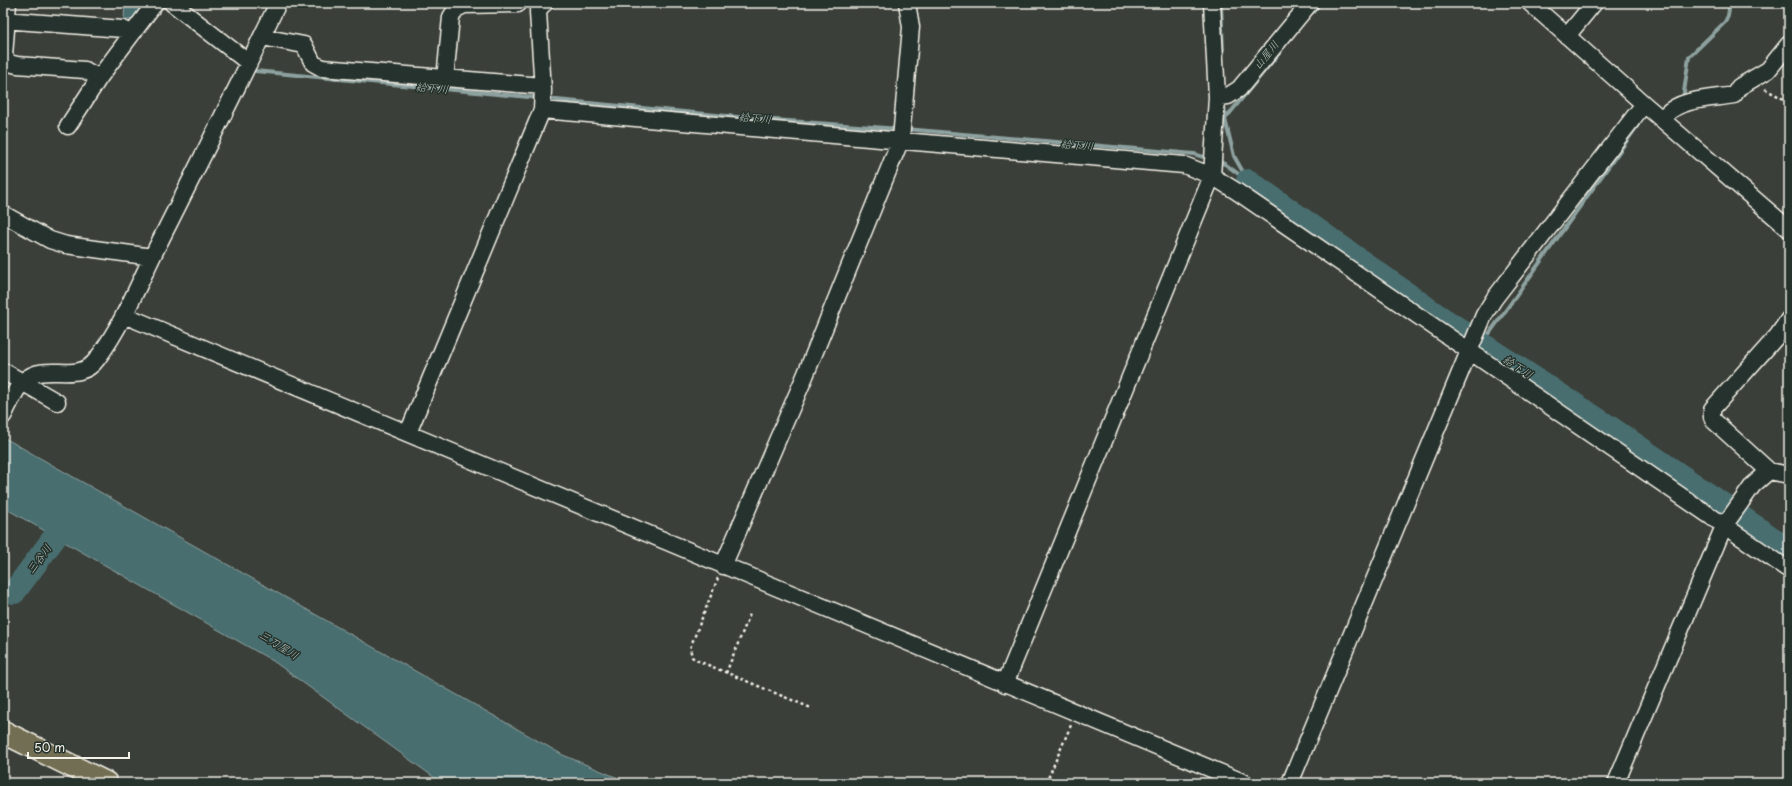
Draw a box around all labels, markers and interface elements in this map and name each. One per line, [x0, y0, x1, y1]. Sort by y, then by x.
water label: 山屋川 [1249, 37, 1283, 73]
water label: 給下川 [415, 78, 449, 97]
water label: 給下川 [738, 108, 772, 127]
water label: 給下川 [1060, 135, 1094, 154]
water label: 給下川 [1500, 350, 1537, 383]
water label: 三谷川 [22, 540, 55, 577]
water label: 三刀屋川 [256, 626, 302, 663]
scale bar [28, 734, 129, 760]
text: 50 m [34, 738, 65, 756]

